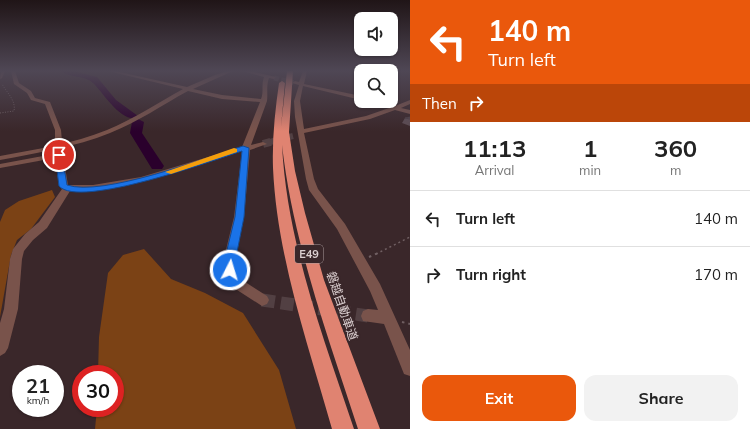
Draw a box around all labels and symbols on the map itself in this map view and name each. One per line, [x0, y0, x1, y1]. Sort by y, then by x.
pin [42, 138, 76, 172]
road number: E49 [295, 245, 323, 263]
position arrow [209, 249, 251, 291]
street label: 磐越自動車道 [324, 269, 361, 342]
speed limit sign: 30 [72, 365, 124, 417]

